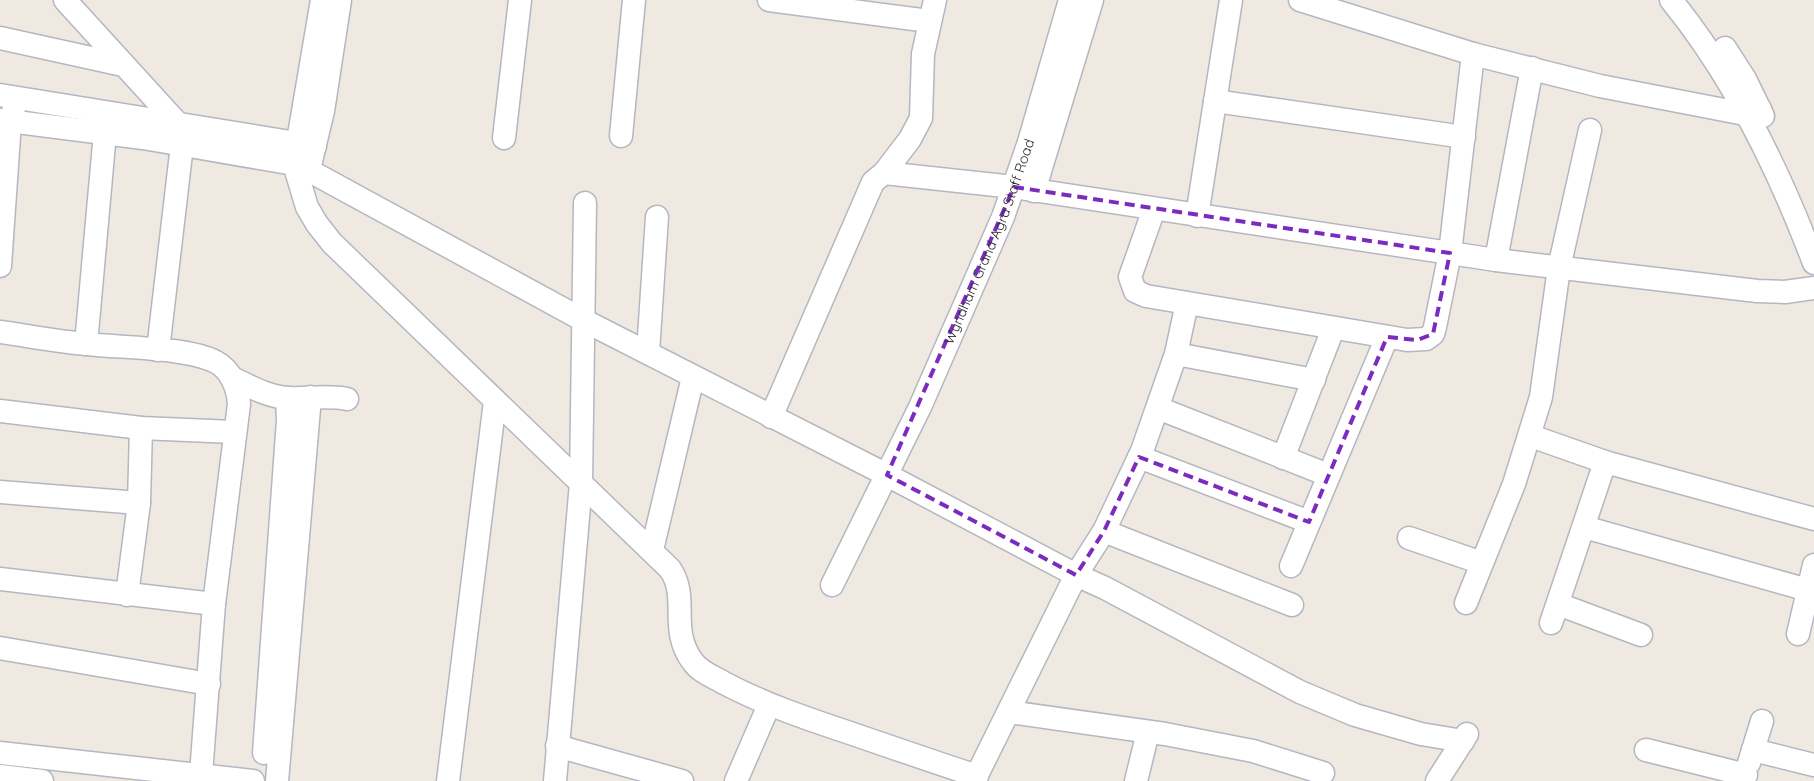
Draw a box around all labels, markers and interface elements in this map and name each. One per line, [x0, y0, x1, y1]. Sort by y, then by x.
street label: Wyndham Grand Agra Staff Road [940, 136, 1038, 347]

